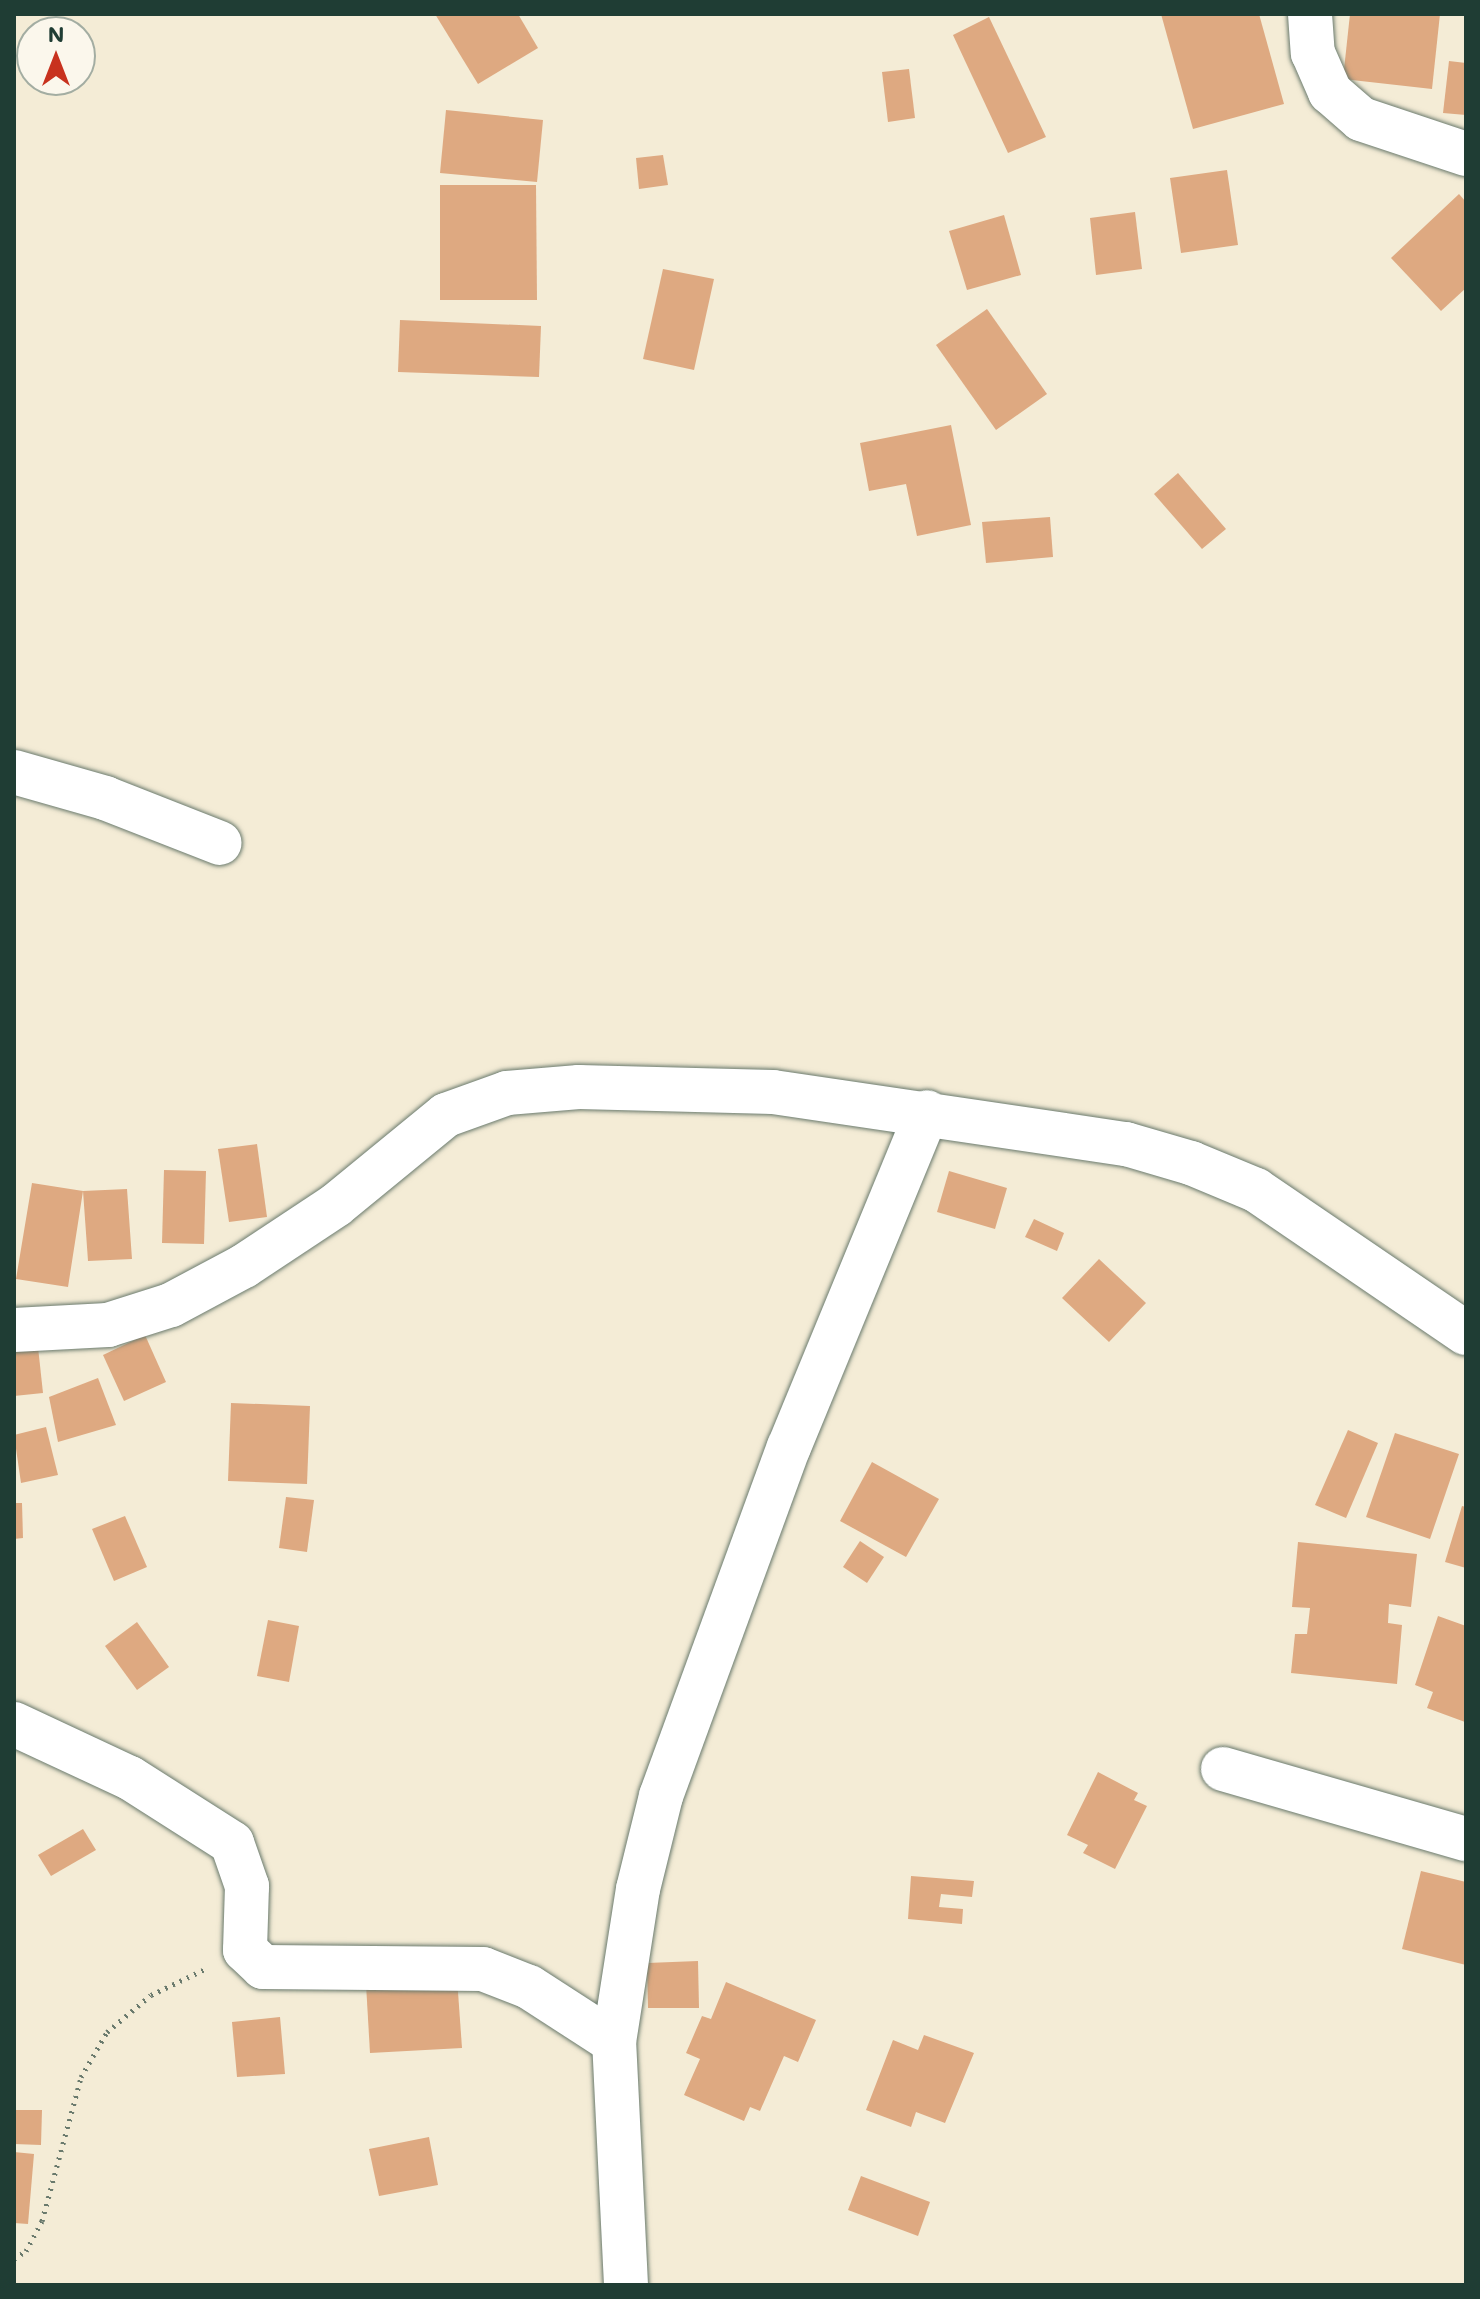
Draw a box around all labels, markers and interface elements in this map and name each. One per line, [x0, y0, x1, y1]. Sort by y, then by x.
north arrow [16, 16, 96, 96]
text: N [48, 19, 64, 48]

